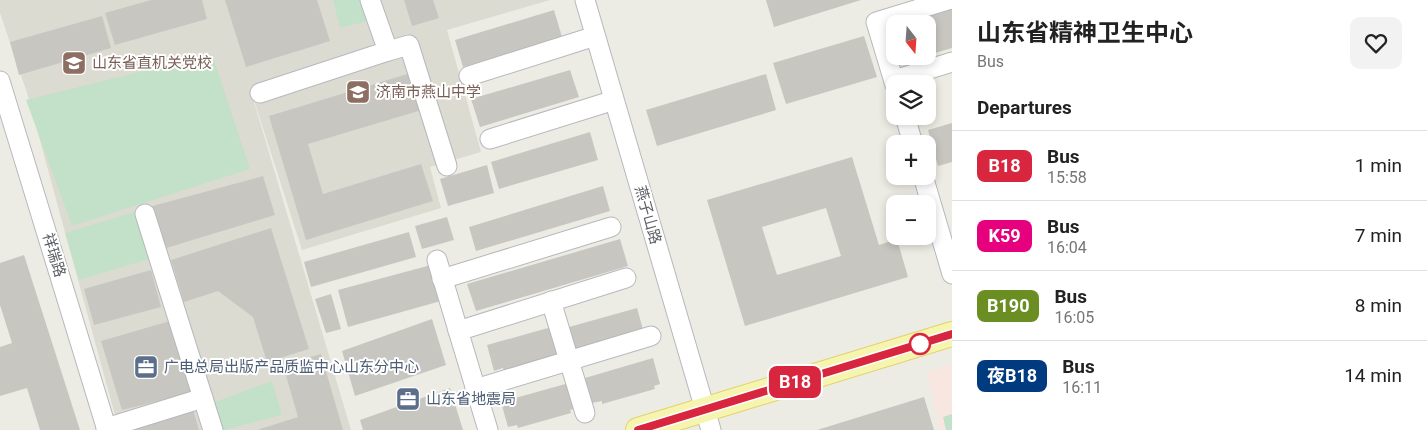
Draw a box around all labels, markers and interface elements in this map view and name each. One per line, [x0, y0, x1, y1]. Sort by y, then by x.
north arrow [886, 15, 936, 65]
map controls [886, 15, 936, 245]
button: heart [1350, 17, 1402, 69]
text: 山东省精神卫生中心 [977, 19, 1193, 47]
school or university icon: 山东省直机关党校 [61, 50, 87, 76]
text: Bus [977, 52, 1004, 71]
place label: 山东省直机关党校 [92, 54, 212, 72]
button: layers [886, 75, 936, 125]
school or university icon: 济南市燕山中学 [345, 79, 371, 105]
place label: 济南市燕山中学 [376, 83, 481, 101]
text: Departures [977, 96, 1072, 119]
button: + [886, 135, 936, 185]
text: Bus [1047, 145, 1080, 168]
text: 1 min [1355, 154, 1402, 177]
text: B18 [988, 155, 1021, 176]
text: 15:58 [1047, 168, 1087, 187]
street label: 燕子山路 [631, 184, 665, 246]
button: − [886, 195, 936, 245]
text: Bus [1047, 215, 1080, 238]
text: 7 min [1355, 224, 1402, 247]
text: K59 [988, 225, 1021, 246]
street label: 祥瑞路 [39, 231, 69, 279]
text: 16:04 [1047, 238, 1087, 257]
text: Bus [1054, 285, 1087, 308]
text: 8 min [1355, 294, 1402, 317]
text: B190 [987, 295, 1029, 316]
text: 16:05 [1054, 308, 1094, 327]
unlabelled marker [909, 333, 931, 355]
office icon: 广电总局出版产品质监中心山东分中心 [133, 354, 159, 380]
text: Bus [1062, 355, 1095, 378]
place label: 广电总局出版产品质监中心山东分中心 [164, 358, 419, 376]
text: 14 min [1344, 364, 1402, 387]
text: 夜B18 [987, 365, 1037, 386]
line badge: B18 [766, 366, 824, 398]
text: B18 [779, 371, 811, 392]
text: 16:11 [1062, 378, 1102, 397]
office icon: 山东省地震局 [395, 386, 421, 412]
place label: 山东省地震局 [426, 390, 516, 408]

